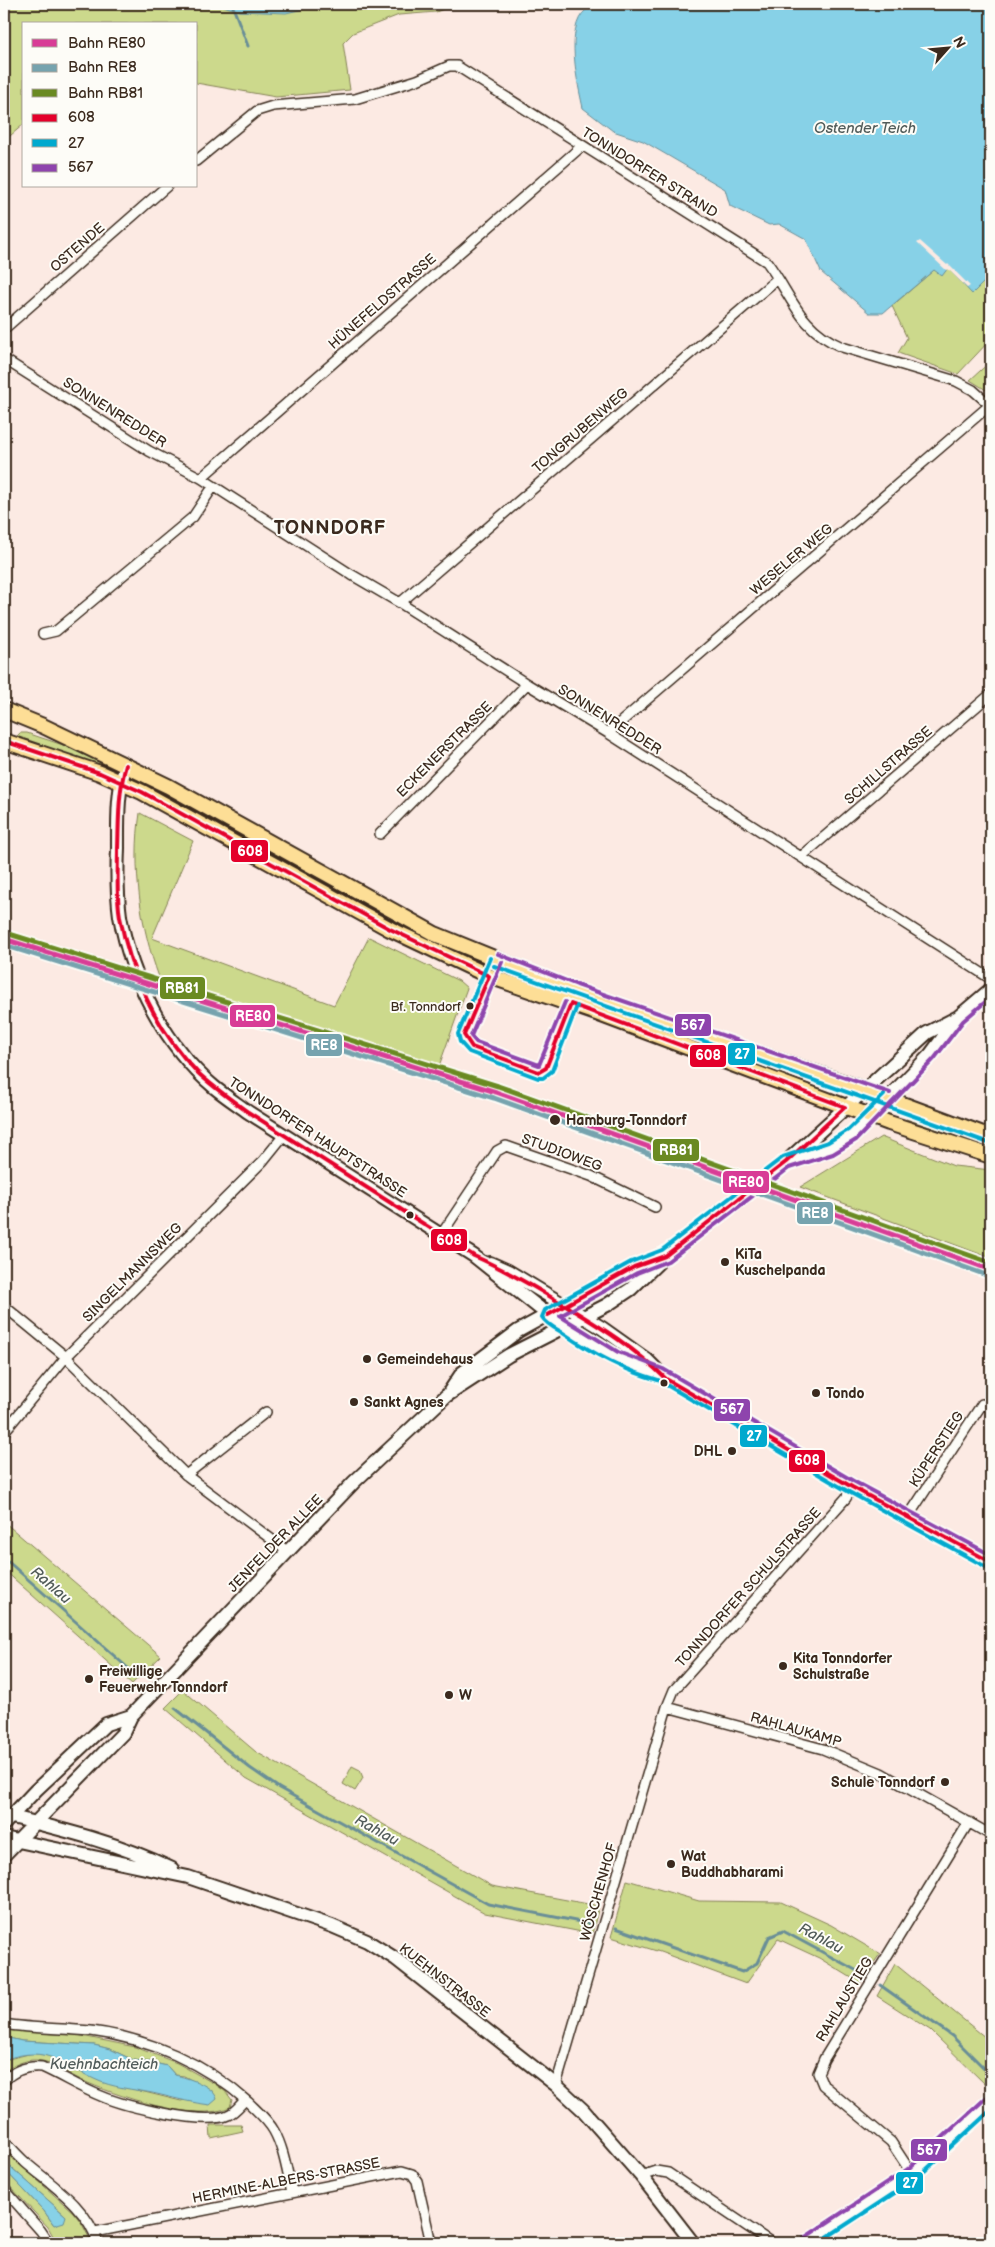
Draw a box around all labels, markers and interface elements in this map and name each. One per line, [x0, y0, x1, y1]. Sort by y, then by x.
legend [22, 22, 198, 188]
north arrow [922, 22, 972, 72]
text: Bahn RE80 [68, 34, 146, 53]
text: N [949, 34, 969, 51]
text: Bahn RE8 [68, 58, 137, 77]
text: Bahn RB81 [68, 84, 143, 103]
text: 608 [68, 108, 95, 127]
water label: Ostender Teich [814, 119, 916, 138]
street label: TONNDORFER STRAND [579, 124, 721, 221]
text: 27 [68, 134, 85, 153]
text: 567 [68, 158, 94, 177]
street label: OSTENDE [47, 219, 108, 276]
street label: HÜNEFELDSTRASSE [324, 249, 440, 353]
street label: SONNENREDDER [60, 374, 170, 451]
street label: TONGRUBENWEG [529, 384, 632, 477]
district label: TONNDORF [274, 517, 386, 540]
street label: WESELER WEG [747, 520, 836, 599]
street label: SONNENREDDER [555, 681, 665, 758]
street label: ECKENERSTRASSE [393, 698, 496, 801]
street label: SCHILLSTRASSE [841, 723, 936, 808]
line badge: 608 [230, 839, 269, 863]
text: 608 [237, 843, 263, 860]
line badge: RB81 [159, 976, 206, 1000]
text: RB81 [165, 980, 199, 997]
place label: Bf. Tonndorf [390, 999, 461, 1015]
marker: Bf. Tonndorf [465, 1001, 475, 1011]
line badge: RE80 [229, 1004, 276, 1028]
text: RE80 [235, 1008, 271, 1025]
line badge: 567 [674, 1013, 712, 1037]
text: 567 [681, 1017, 705, 1034]
line badge: RE8 [305, 1033, 343, 1057]
text: RE8 [310, 1037, 338, 1054]
line badge: 27 [727, 1042, 756, 1066]
line badge: 608 [689, 1044, 727, 1068]
text: 27 [734, 1046, 750, 1063]
text: 608 [695, 1047, 721, 1064]
street label: TONNDORFER HAUPTSTRASSE [226, 1074, 410, 1201]
place label: Hamburg-Tonndorf [566, 1112, 687, 1129]
marker: Hamburg-Tonndorf [548, 1113, 562, 1127]
street label: STUDIOWEG [519, 1130, 605, 1175]
line badge: RB81 [652, 1138, 700, 1162]
text: RB81 [659, 1142, 693, 1159]
line badge: RE80 [722, 1170, 770, 1194]
text: RE80 [728, 1174, 764, 1191]
line badge: RE8 [796, 1201, 834, 1225]
text: RE8 [801, 1205, 829, 1222]
unlabelled marker [405, 1210, 415, 1220]
street label: SINGELMANNSWEG [79, 1219, 186, 1326]
line badge: 608 [430, 1228, 468, 1252]
text: 608 [436, 1232, 462, 1249]
place label: KiTa Kuschelpanda [735, 1246, 826, 1279]
marker: KiTa Kuschelpanda [719, 1256, 731, 1268]
place label: Gemeindehaus [377, 1351, 473, 1368]
marker: Gemeindehaus [361, 1353, 373, 1365]
unlabelled marker [659, 1378, 669, 1388]
place label: Tondo [826, 1385, 864, 1402]
marker: Tondo [810, 1387, 822, 1399]
place label: Sankt Agnes [364, 1394, 444, 1411]
marker: Sankt Agnes [348, 1396, 360, 1408]
line badge: 567 [713, 1398, 751, 1422]
text: 567 [720, 1401, 744, 1418]
street label: KÜPERSTIEG [905, 1407, 968, 1491]
line badge: 27 [739, 1424, 768, 1448]
text: 27 [746, 1428, 762, 1445]
place label: DHL [694, 1443, 722, 1460]
marker: DHL [726, 1445, 738, 1457]
line badge: 608 [788, 1449, 826, 1473]
text: 608 [794, 1452, 820, 1469]
street label: JENFELDER ALLEE [224, 1491, 326, 1596]
street label: TONNDORFER SCHULSTRASSE [672, 1504, 825, 1671]
water label: Rahlau [26, 1563, 75, 1609]
place label: Kita Tonndorfer Schulstraße [793, 1650, 893, 1683]
marker: Kita Tonndorfer Schulstraße [777, 1660, 789, 1672]
place label: Freiwillige Feuerwehr Tonndorf [99, 1663, 228, 1696]
marker: Freiwillige Feuerwehr Tonndorf [83, 1673, 95, 1685]
place label: W [459, 1687, 472, 1704]
marker: W [443, 1689, 455, 1701]
street label: RAHLAUKAMP [748, 1708, 843, 1751]
place label: Schule Tonndorf [831, 1774, 936, 1791]
marker: Schule Tonndorf [939, 1776, 951, 1788]
water label: Rahlau [351, 1811, 403, 1851]
street label: WÖSCHENHOF [575, 1840, 621, 1943]
place label: Wat Buddhabharami [681, 1848, 783, 1881]
marker: Wat Buddhabharami [665, 1858, 677, 1870]
water label: Rahlau [795, 1919, 847, 1958]
street label: KUEHNSTRASSE [396, 1940, 493, 2021]
street label: RAHLAUSTIEG [812, 1953, 877, 2045]
water label: Kuehnbachteich [50, 2055, 158, 2074]
line badge: 567 [910, 2138, 948, 2162]
text: 567 [917, 2142, 941, 2159]
street label: HERMINE-ALBERS-STRASSE [191, 2154, 381, 2207]
line badge: 27 [895, 2171, 924, 2195]
text: 27 [902, 2175, 918, 2192]

